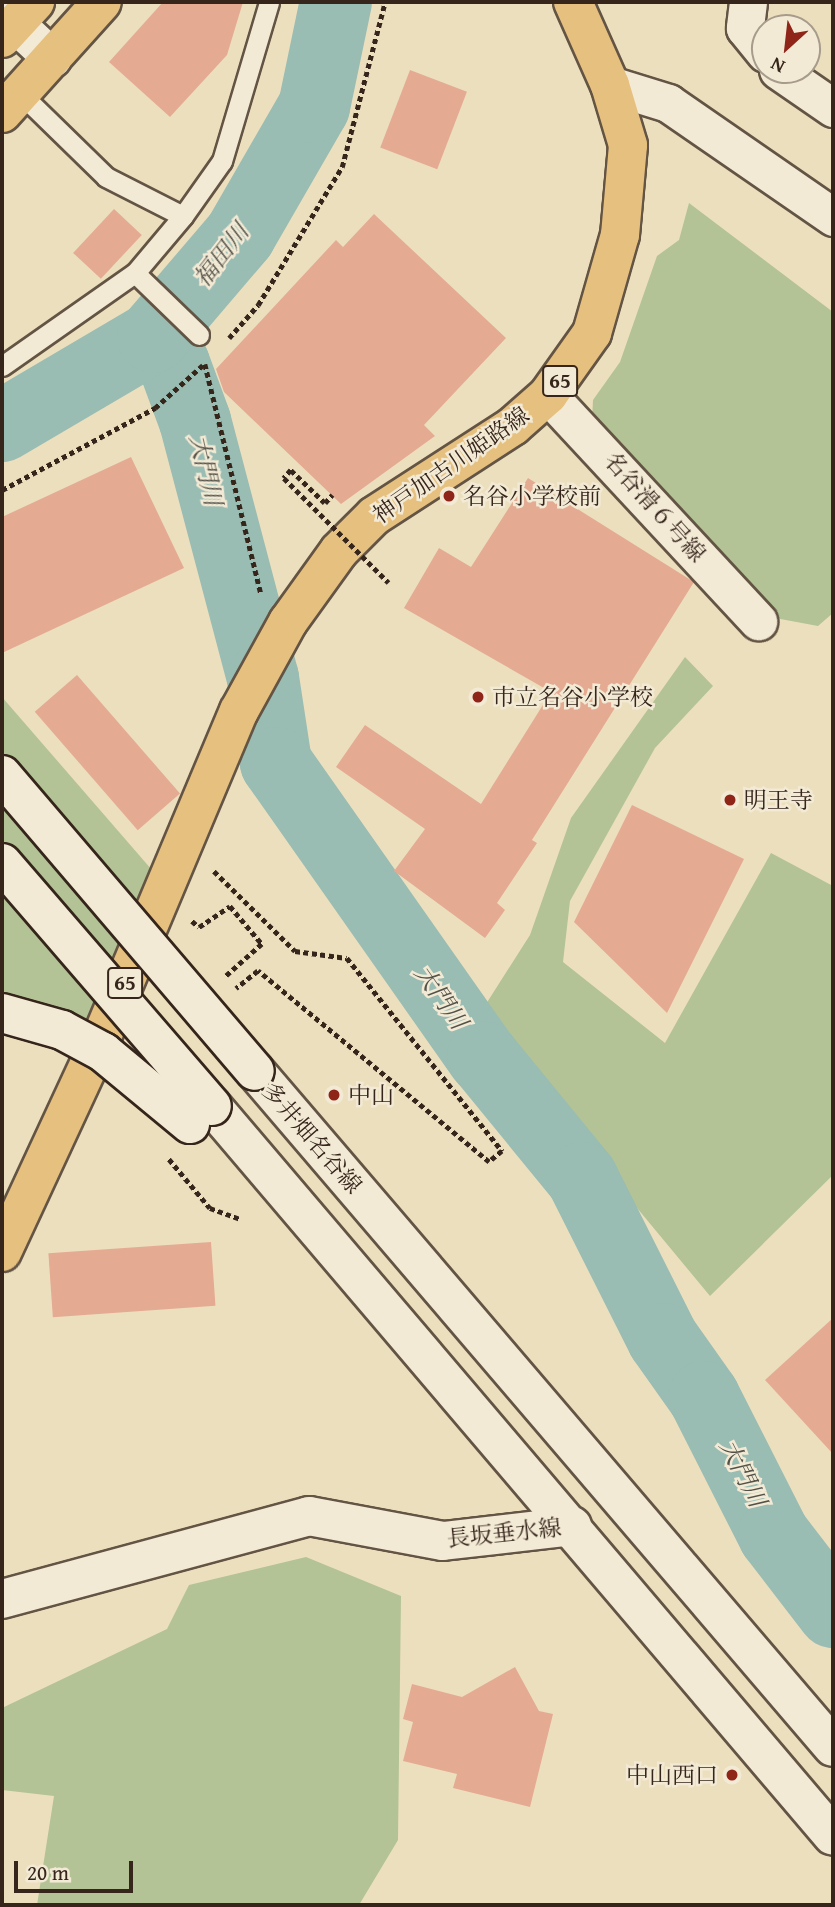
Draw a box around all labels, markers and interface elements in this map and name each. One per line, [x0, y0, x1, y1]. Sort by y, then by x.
north arrow [751, 14, 821, 84]
text: N [765, 51, 789, 81]
water label: 福田川 [187, 218, 255, 292]
road number: 65 [541, 364, 579, 398]
street label: 神戸加古川姫路線 [368, 401, 534, 529]
water label: 大門川 [184, 432, 228, 508]
street label: 名谷滑６号線 [599, 446, 711, 568]
place label: 名谷小学校前 [463, 482, 601, 510]
marker: 名谷小学校前 [441, 488, 457, 504]
place label: 市立名谷小学校 [492, 683, 653, 711]
marker: 市立名谷小学校 [470, 689, 486, 705]
place label: 明王寺 [744, 786, 813, 814]
marker: 明王寺 [722, 792, 738, 808]
water label: 大門川 [409, 959, 473, 1035]
road number: 65 [106, 965, 144, 1000]
street label: 多井畑名谷線 [256, 1077, 368, 1199]
place label: 中山 [348, 1081, 394, 1109]
marker: 中山 [326, 1087, 342, 1103]
water label: 大門川 [714, 1434, 772, 1512]
street label: 長坂垂水線 [445, 1513, 563, 1553]
place label: 中山西口 [626, 1761, 718, 1789]
marker: 中山西口 [724, 1767, 740, 1783]
scale bar [18, 1848, 136, 1892]
text: 20 m [27, 1857, 69, 1888]

